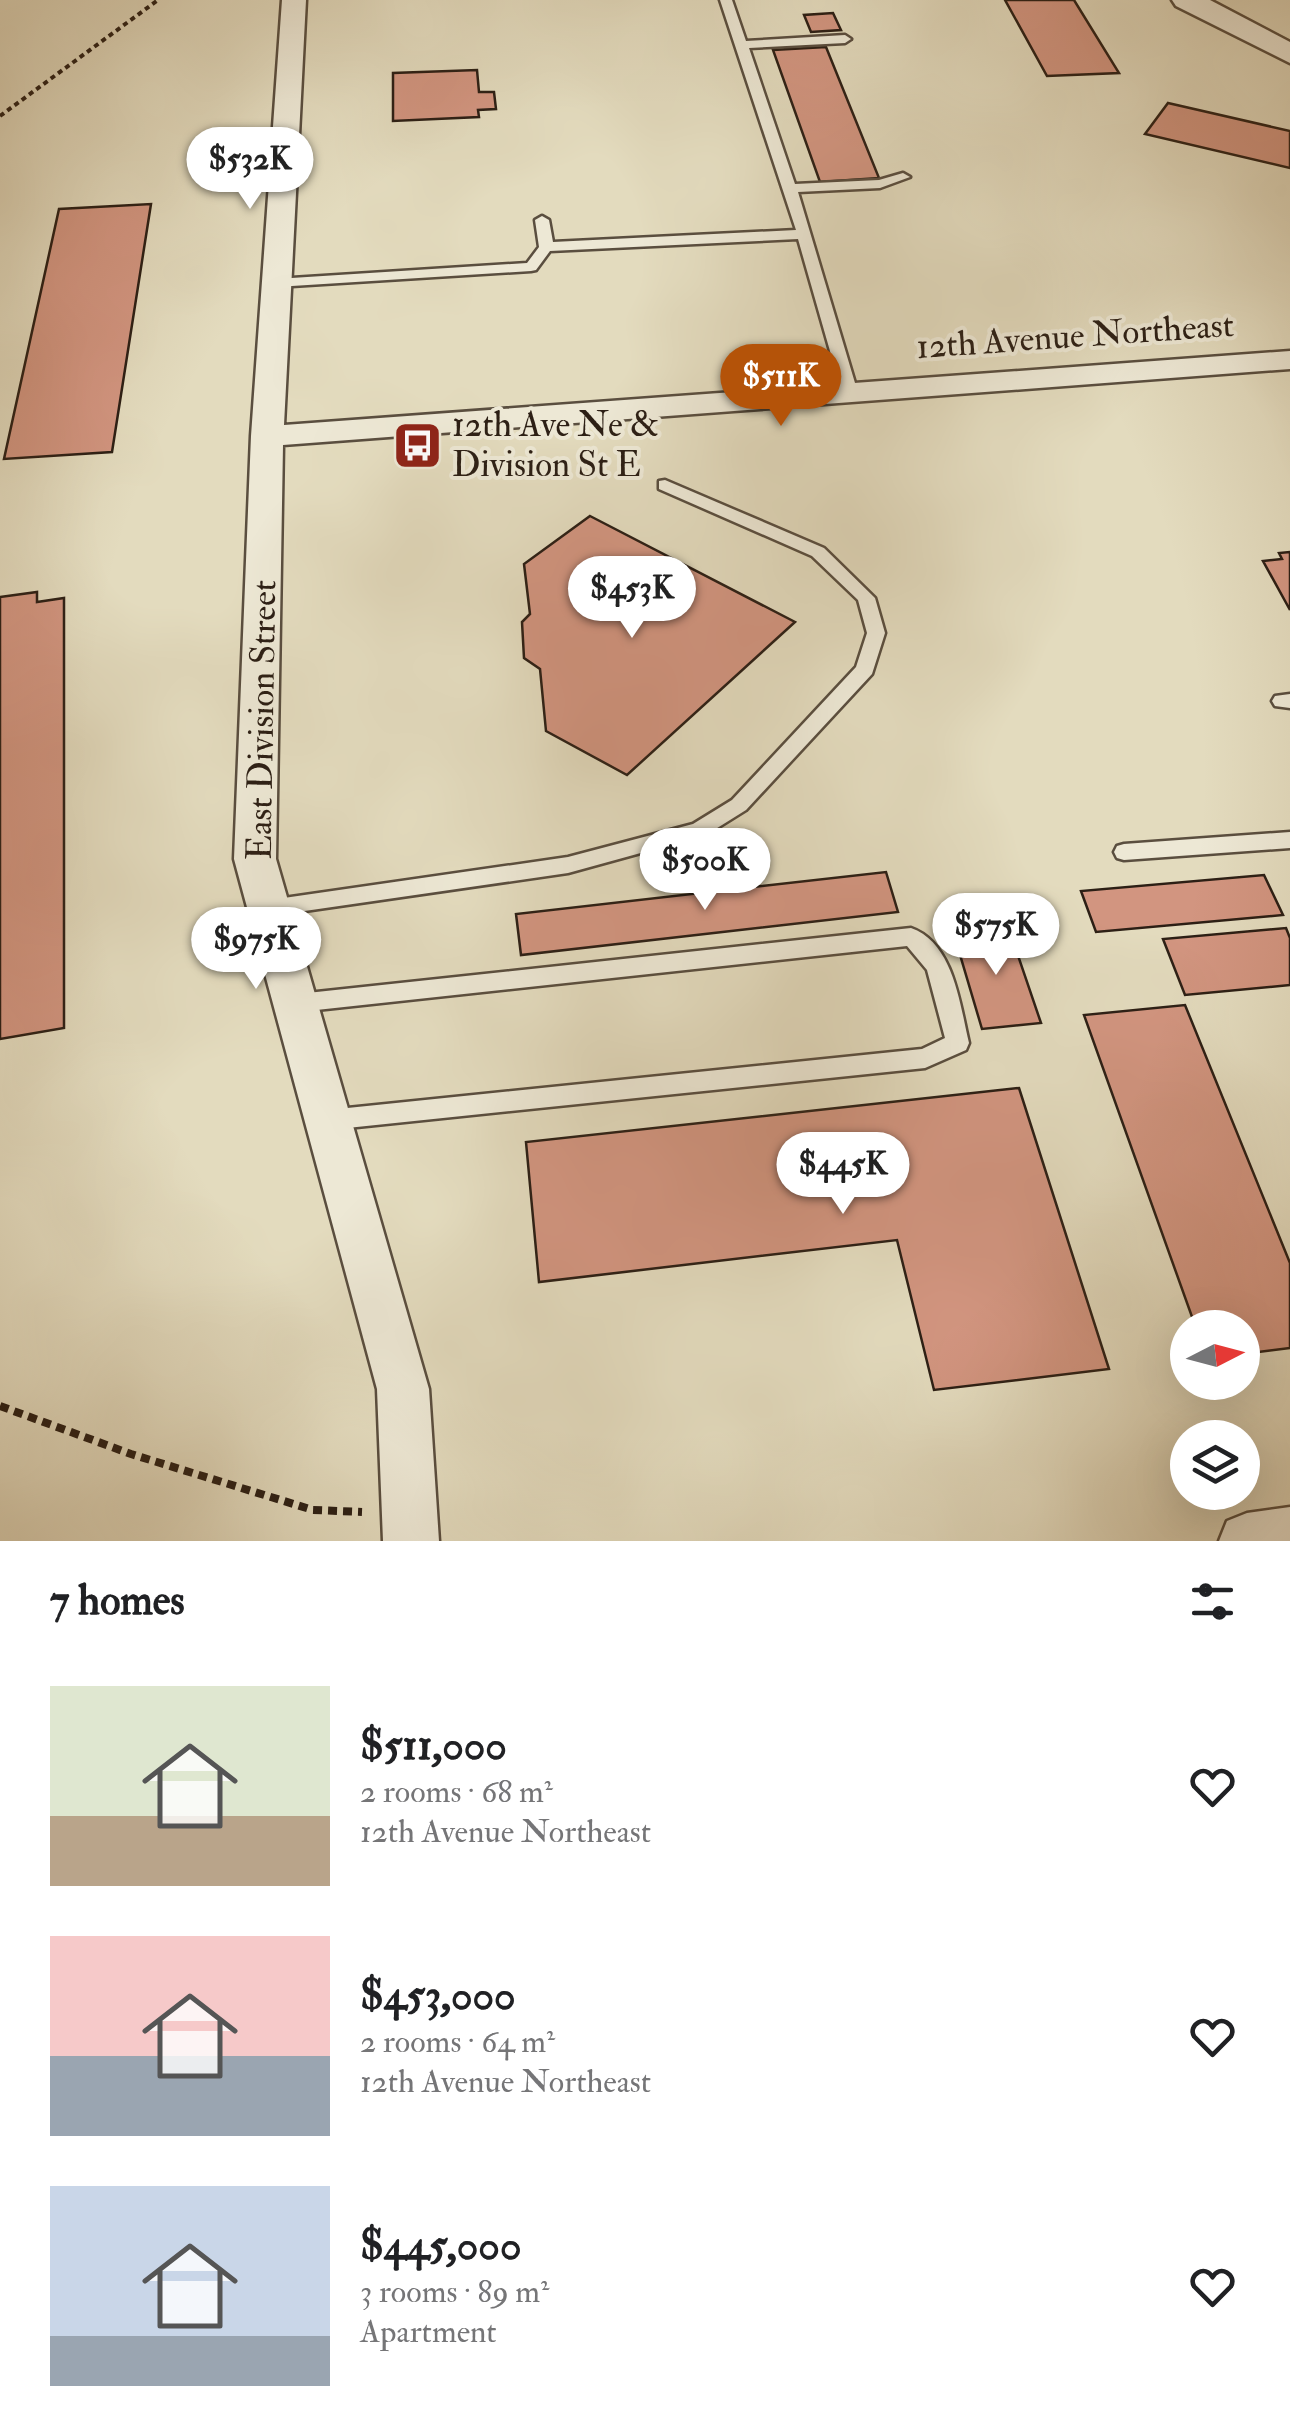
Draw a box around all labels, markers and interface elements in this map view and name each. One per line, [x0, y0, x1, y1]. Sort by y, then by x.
pin: $532K [180, 127, 320, 212]
text: $532K [208, 139, 292, 179]
street label: 12th Avenue Northeast [915, 303, 1235, 369]
pin: $511K [711, 344, 851, 429]
text: $511K [742, 356, 820, 396]
place label: 12th Ave Ne & Division St E [452, 403, 659, 487]
bus stop icon: 12th Ave Ne & Division St E [391, 419, 443, 471]
pin: $453K [562, 556, 702, 641]
text: $453K [590, 568, 674, 608]
street label: East Division Street [238, 580, 286, 860]
pin: $500K [635, 828, 775, 913]
text: $500K [661, 840, 749, 880]
pin: $575K [926, 893, 1066, 978]
text: $575K [954, 905, 1038, 945]
pin: $975K [186, 907, 326, 992]
text: $975K [213, 919, 299, 959]
pin: $445K [773, 1132, 913, 1217]
text: $445K [798, 1144, 888, 1184]
north arrow [1170, 1310, 1260, 1400]
map controls [1170, 1310, 1260, 1510]
button: layers [1170, 1420, 1260, 1510]
icon: filters [1185, 1574, 1240, 1629]
text: 7 homes [50, 1575, 185, 1627]
text: $511,000 [360, 1720, 507, 1772]
icon: home [130, 1726, 250, 1846]
icon: heart [1185, 1759, 1240, 1814]
text: 2 rooms · 68 m² [360, 1772, 553, 1812]
text: 12th Avenue Northeast [360, 1812, 651, 1852]
text: $453,000 [360, 1970, 516, 2022]
icon: home [130, 1976, 250, 2096]
icon: heart [1185, 2009, 1240, 2064]
text: 2 rooms · 64 m² [360, 2022, 555, 2062]
text: 12th Avenue Northeast [360, 2062, 651, 2102]
text: $445,000 [360, 2220, 521, 2272]
icon: home [130, 2226, 250, 2346]
icon: heart [1185, 2259, 1240, 2314]
text: 3 rooms · 89 m² [360, 2272, 549, 2312]
text: Apartment [360, 2312, 497, 2352]

